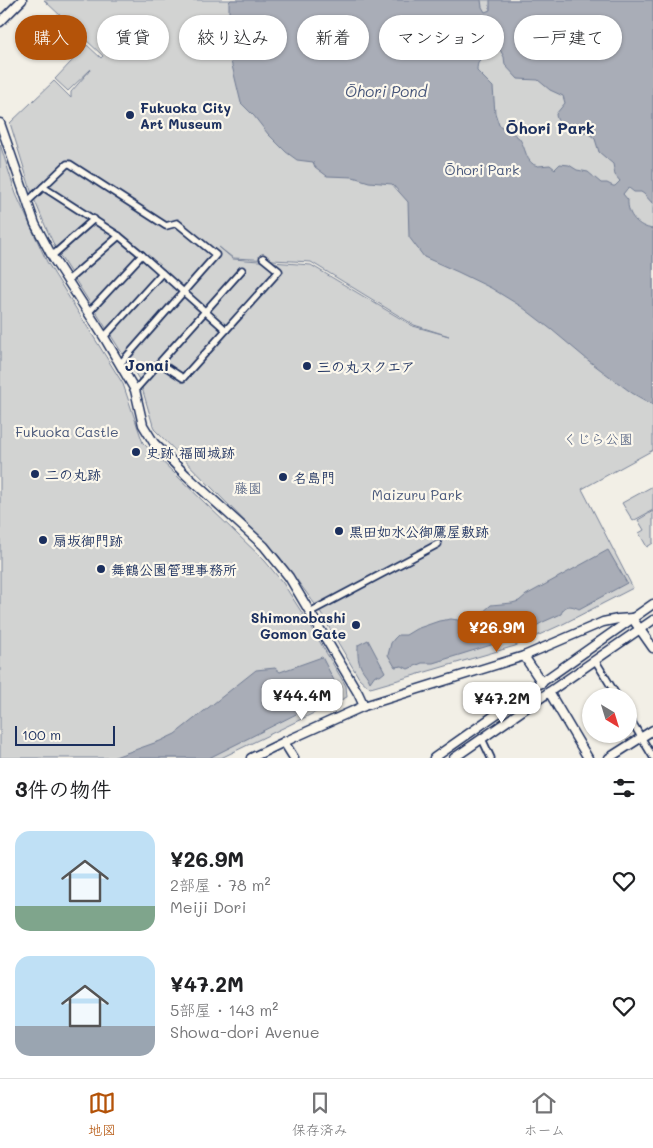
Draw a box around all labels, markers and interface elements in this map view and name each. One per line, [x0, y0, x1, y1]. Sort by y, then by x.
chip: 購入 [15, 15, 87, 60]
chip: 賃貸 [97, 15, 169, 60]
chip: 絞り込み [179, 15, 287, 60]
chip: 新着 [297, 15, 369, 60]
chip: マンション [379, 15, 504, 60]
chip: 一戸建て [514, 15, 622, 60]
water label: Ōhori Pond [345, 81, 429, 101]
place label: Fukuoka City Art Museum [140, 98, 232, 133]
marker: Fukuoka City Art Museum [124, 109, 136, 121]
district label: Ōhori Park [505, 117, 595, 138]
park label: Ōhori Park [445, 160, 519, 179]
district label: Jonai [125, 354, 169, 375]
place label: 三の丸スクエア [317, 357, 415, 376]
marker: 三の丸スクエア [301, 360, 313, 372]
park label: Fukuoka Castle [15, 422, 119, 441]
park label: くじら公園 [563, 429, 633, 448]
place label: 史跡 福岡城跡 [146, 443, 235, 462]
marker: 史跡 福岡城跡 [130, 446, 142, 458]
place label: 二の丸跡 [45, 465, 101, 484]
marker: 二の丸跡 [29, 468, 41, 480]
place label: 名島門 [293, 468, 335, 487]
marker: 名島門 [277, 471, 289, 483]
park label: 藤園 [234, 478, 262, 497]
park label: Maizuru Park [372, 485, 462, 504]
place label: 黒田如水公御鷹屋敷跡 [349, 522, 489, 541]
marker: 黒田如水公御鷹屋敷跡 [333, 525, 345, 537]
place label: 扇坂御門跡 [53, 531, 123, 550]
marker: 扇坂御門跡 [37, 534, 49, 546]
place label: 舞鶴公園管理事務所 [111, 560, 237, 579]
marker: 舞鶴公園管理事務所 [95, 563, 107, 575]
place label: Shimonobashi Gomon Gate [251, 608, 346, 643]
pin: ¥26.9M [456, 610, 538, 653]
text: ¥26.9M [469, 616, 525, 637]
marker: Shimonobashi Gomon Gate [350, 619, 362, 631]
pin: ¥44.4M [261, 678, 343, 721]
pin: ¥47.2M [461, 682, 543, 724]
text: ¥44.4M [273, 684, 331, 705]
text: ¥47.2M [474, 687, 530, 708]
north arrow [582, 688, 638, 742]
map controls [582, 688, 637, 743]
scale bar [15, 723, 115, 746]
text: 100 m [22, 725, 61, 744]
icon: filters [610, 774, 638, 802]
text: 3件の物件 [15, 775, 112, 802]
text: ¥26.9M [170, 845, 244, 872]
icon: home [55, 851, 115, 911]
icon: heart [610, 867, 638, 895]
text: 2部屋 · 78 m² [170, 874, 271, 895]
text: Meiji Dori [170, 896, 246, 917]
text: ¥47.2M [170, 970, 244, 997]
icon: home [55, 976, 115, 1036]
icon: heart [610, 992, 638, 1020]
text: 5部屋 · 143 m² [170, 999, 278, 1020]
text: Showa-dori Avenue [170, 1021, 320, 1042]
tab: 地図 [88, 1089, 116, 1139]
tab: 保存済み [292, 1089, 348, 1139]
tab: ホーム [524, 1089, 565, 1139]

